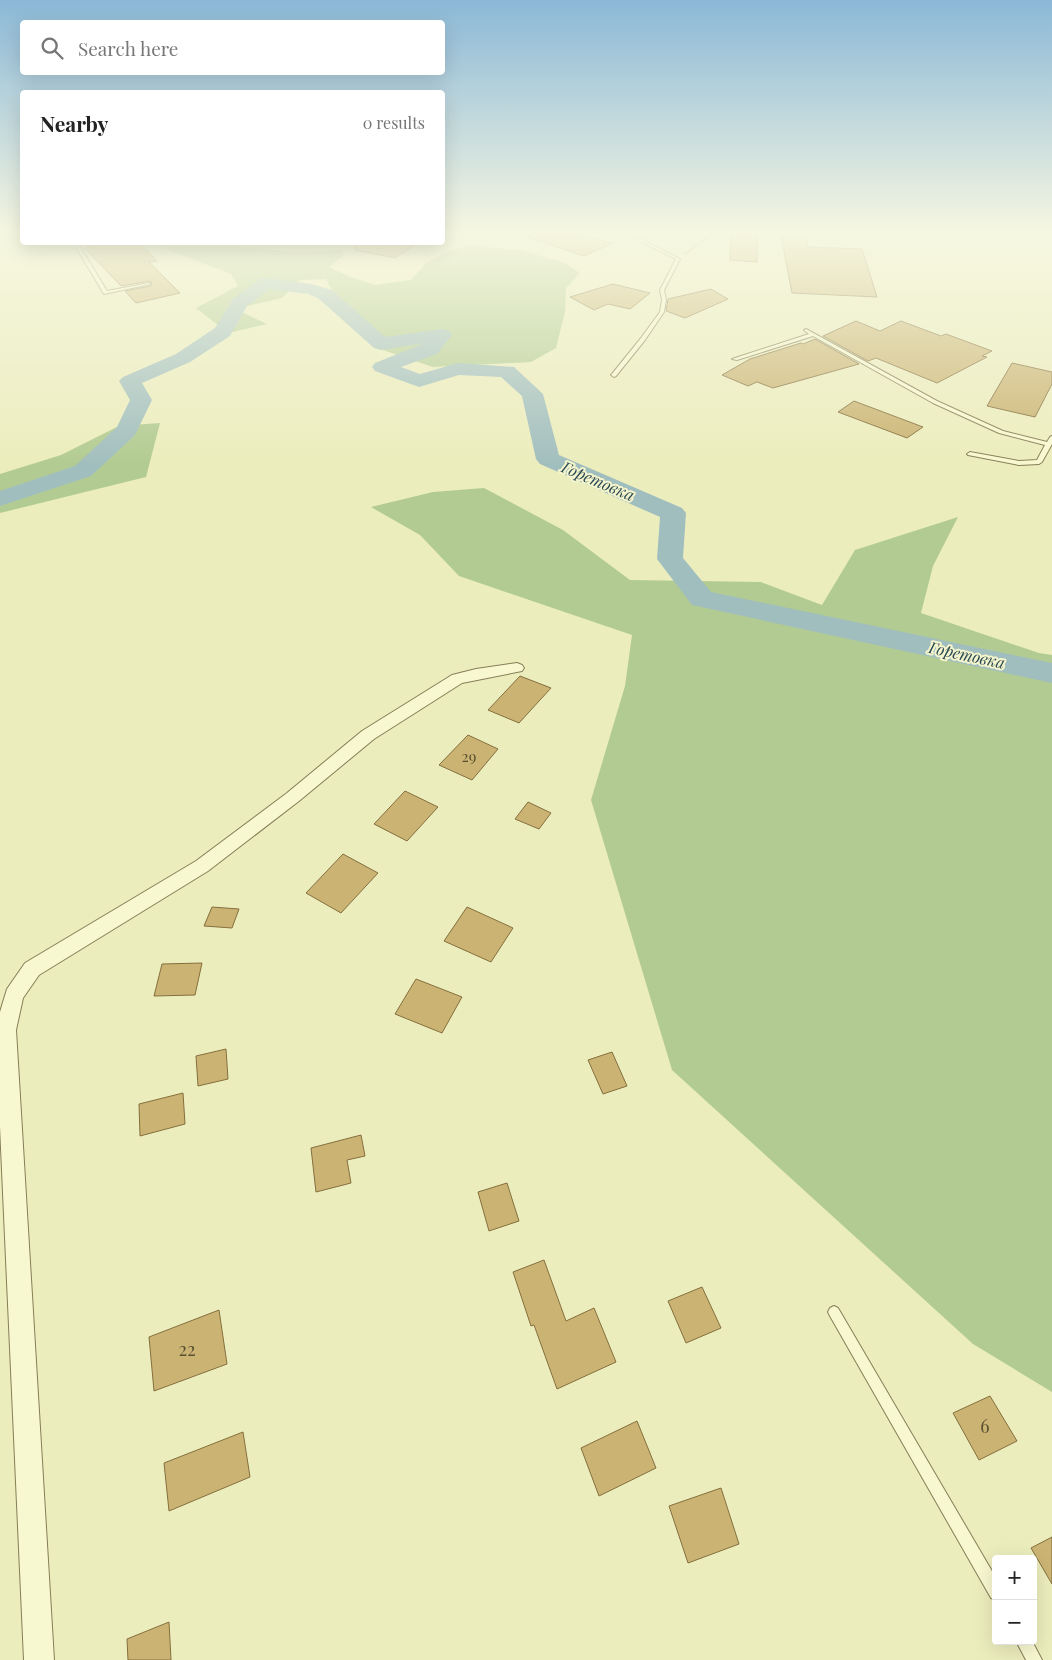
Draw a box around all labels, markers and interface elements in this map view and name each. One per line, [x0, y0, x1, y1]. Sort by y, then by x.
search box [20, 20, 445, 75]
icon: search [38, 34, 66, 62]
text: Search here [78, 35, 178, 61]
text: Nearby [40, 109, 109, 137]
text: 0 results [363, 112, 425, 133]
water label: Горетовка [558, 455, 638, 505]
water label: Горетовка [926, 636, 1007, 673]
house number: 29 [462, 746, 476, 766]
house number: 22 [178, 1337, 196, 1361]
house number: 6 [980, 1414, 990, 1438]
map controls [992, 1555, 1037, 1645]
button: + [992, 1555, 1037, 1600]
button: − [992, 1600, 1037, 1645]

